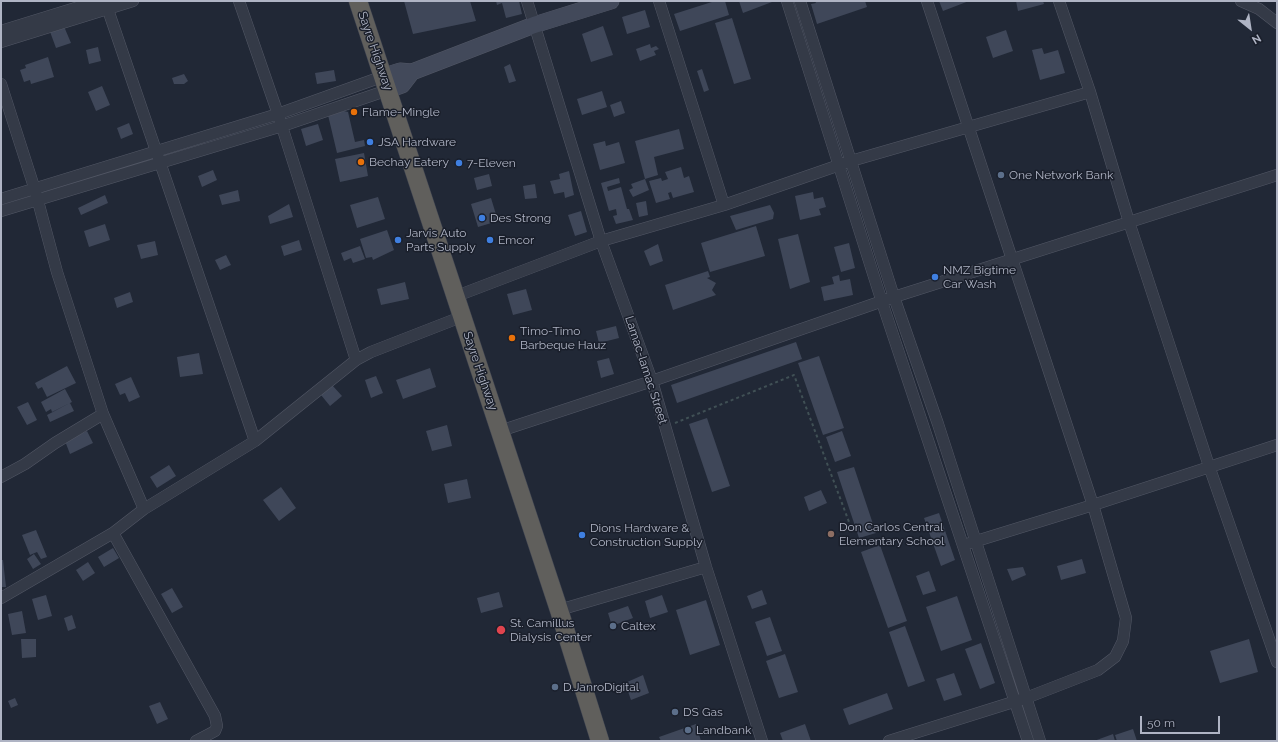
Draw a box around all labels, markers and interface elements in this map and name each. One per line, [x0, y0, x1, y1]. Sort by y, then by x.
north arrow [1230, 8, 1270, 48]
street label: Sayre Highway [355, 10, 395, 92]
text: N [1249, 31, 1263, 47]
place label: Flame-Mingle [362, 105, 440, 119]
marker: Flame-Mingle [349, 107, 359, 117]
place label: JSA Hardware [378, 135, 456, 149]
marker: JSA Hardware [365, 137, 375, 147]
place label: Bechay Eatery [369, 155, 449, 169]
place label: 7-Eleven [467, 156, 516, 170]
marker: Bechay Eatery [356, 157, 366, 167]
marker: 7-Eleven [454, 158, 464, 168]
place label: One Network Bank [1009, 168, 1113, 182]
marker: One Network Bank [996, 170, 1006, 180]
place label: Des Strong [490, 211, 551, 225]
marker: Des Strong [477, 213, 487, 223]
place label: Jarvis Auto Parts Supply [406, 226, 476, 254]
place label: Emcor [498, 233, 534, 247]
marker: Jarvis Auto Parts Supply [393, 235, 403, 245]
marker: Emcor [485, 235, 495, 245]
place label: NMZ Bigtime Car Wash [943, 263, 1016, 291]
marker: NMZ Bigtime Car Wash [930, 272, 940, 282]
street label: Lamac-lamac Street [622, 314, 670, 426]
place label: Timo-Timo Barbeque Hauz [520, 324, 606, 352]
street label: Sayre Highway [460, 330, 500, 412]
marker: Timo-Timo Barbeque Hauz [507, 333, 517, 343]
place label: Don Carlos Central Elementary School [839, 520, 944, 548]
place label: Dions Hardware & Construction Supply [590, 521, 703, 549]
marker: Don Carlos Central Elementary School [826, 529, 836, 539]
marker: Dions Hardware & Construction Supply [577, 530, 587, 540]
place label: St. Camillus Dialysis Center [510, 616, 592, 644]
place label: Caltex [621, 619, 656, 633]
marker: Caltex [608, 621, 618, 631]
marker: St. Camillus Dialysis Center [495, 624, 507, 636]
place label: D.JanroDigital [563, 680, 639, 694]
marker: D.JanroDigital [550, 682, 560, 692]
place label: DS Gas [683, 705, 723, 719]
marker: DS Gas [670, 707, 680, 717]
scale bar [1142, 708, 1222, 734]
text: 50 m [1147, 716, 1175, 730]
place label: Landbank [696, 723, 751, 737]
marker: Landbank [683, 725, 693, 735]

